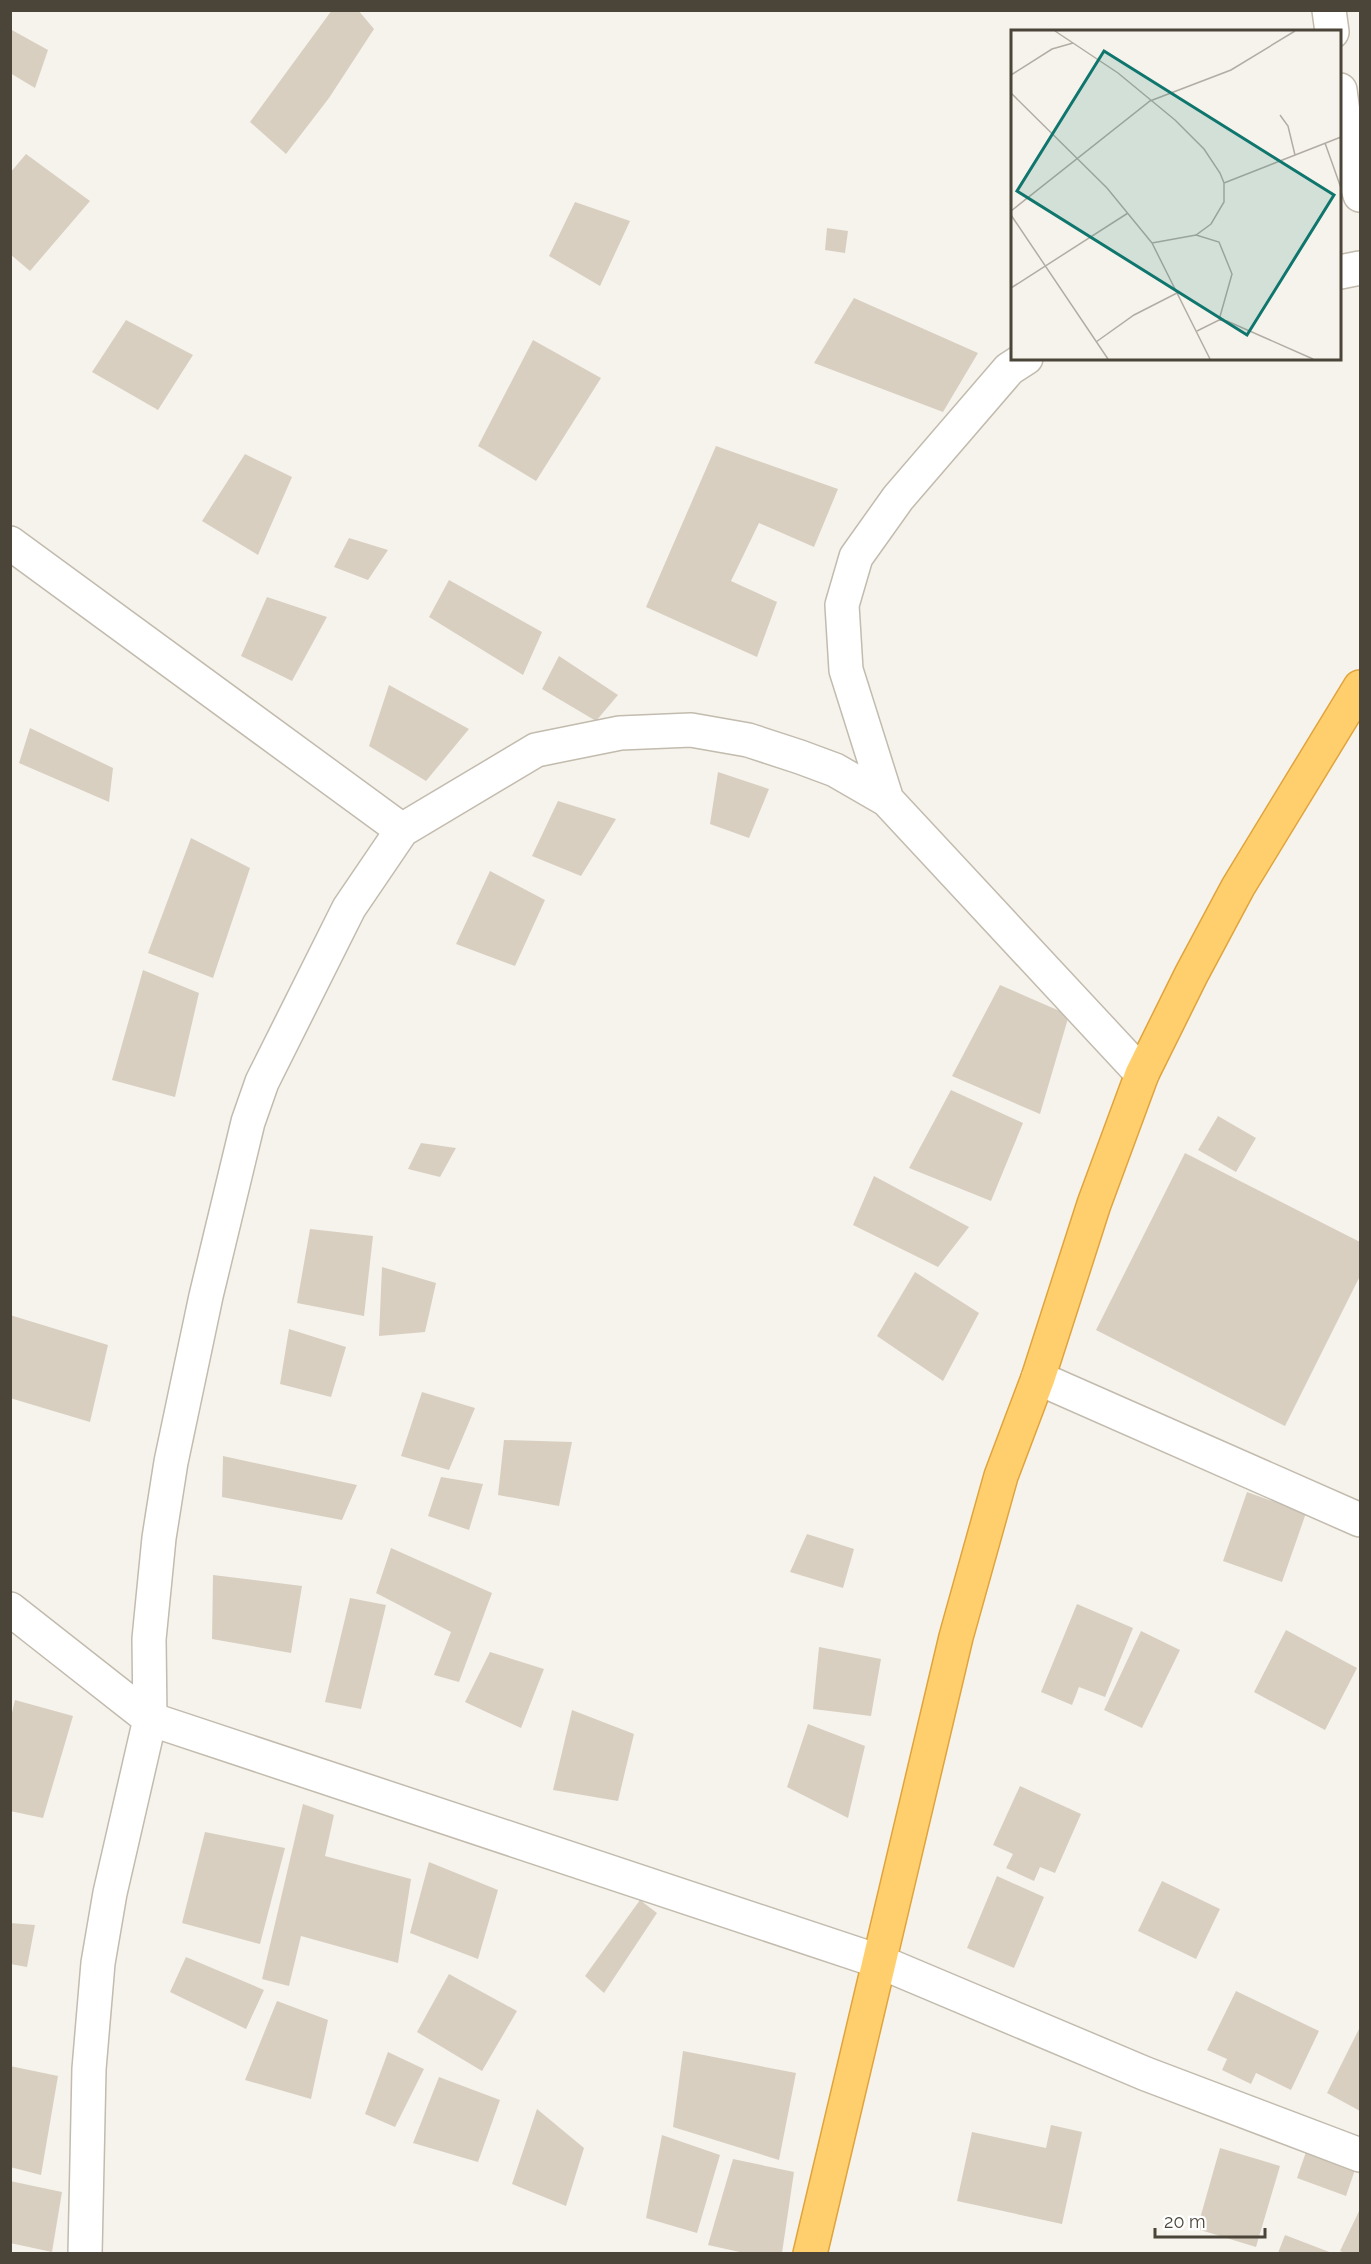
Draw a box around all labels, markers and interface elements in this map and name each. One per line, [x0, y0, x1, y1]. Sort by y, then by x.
inset map [1011, 30, 1341, 360]
scale bar [1155, 2201, 1264, 2239]
text: 20 m [1164, 2211, 1206, 2232]

